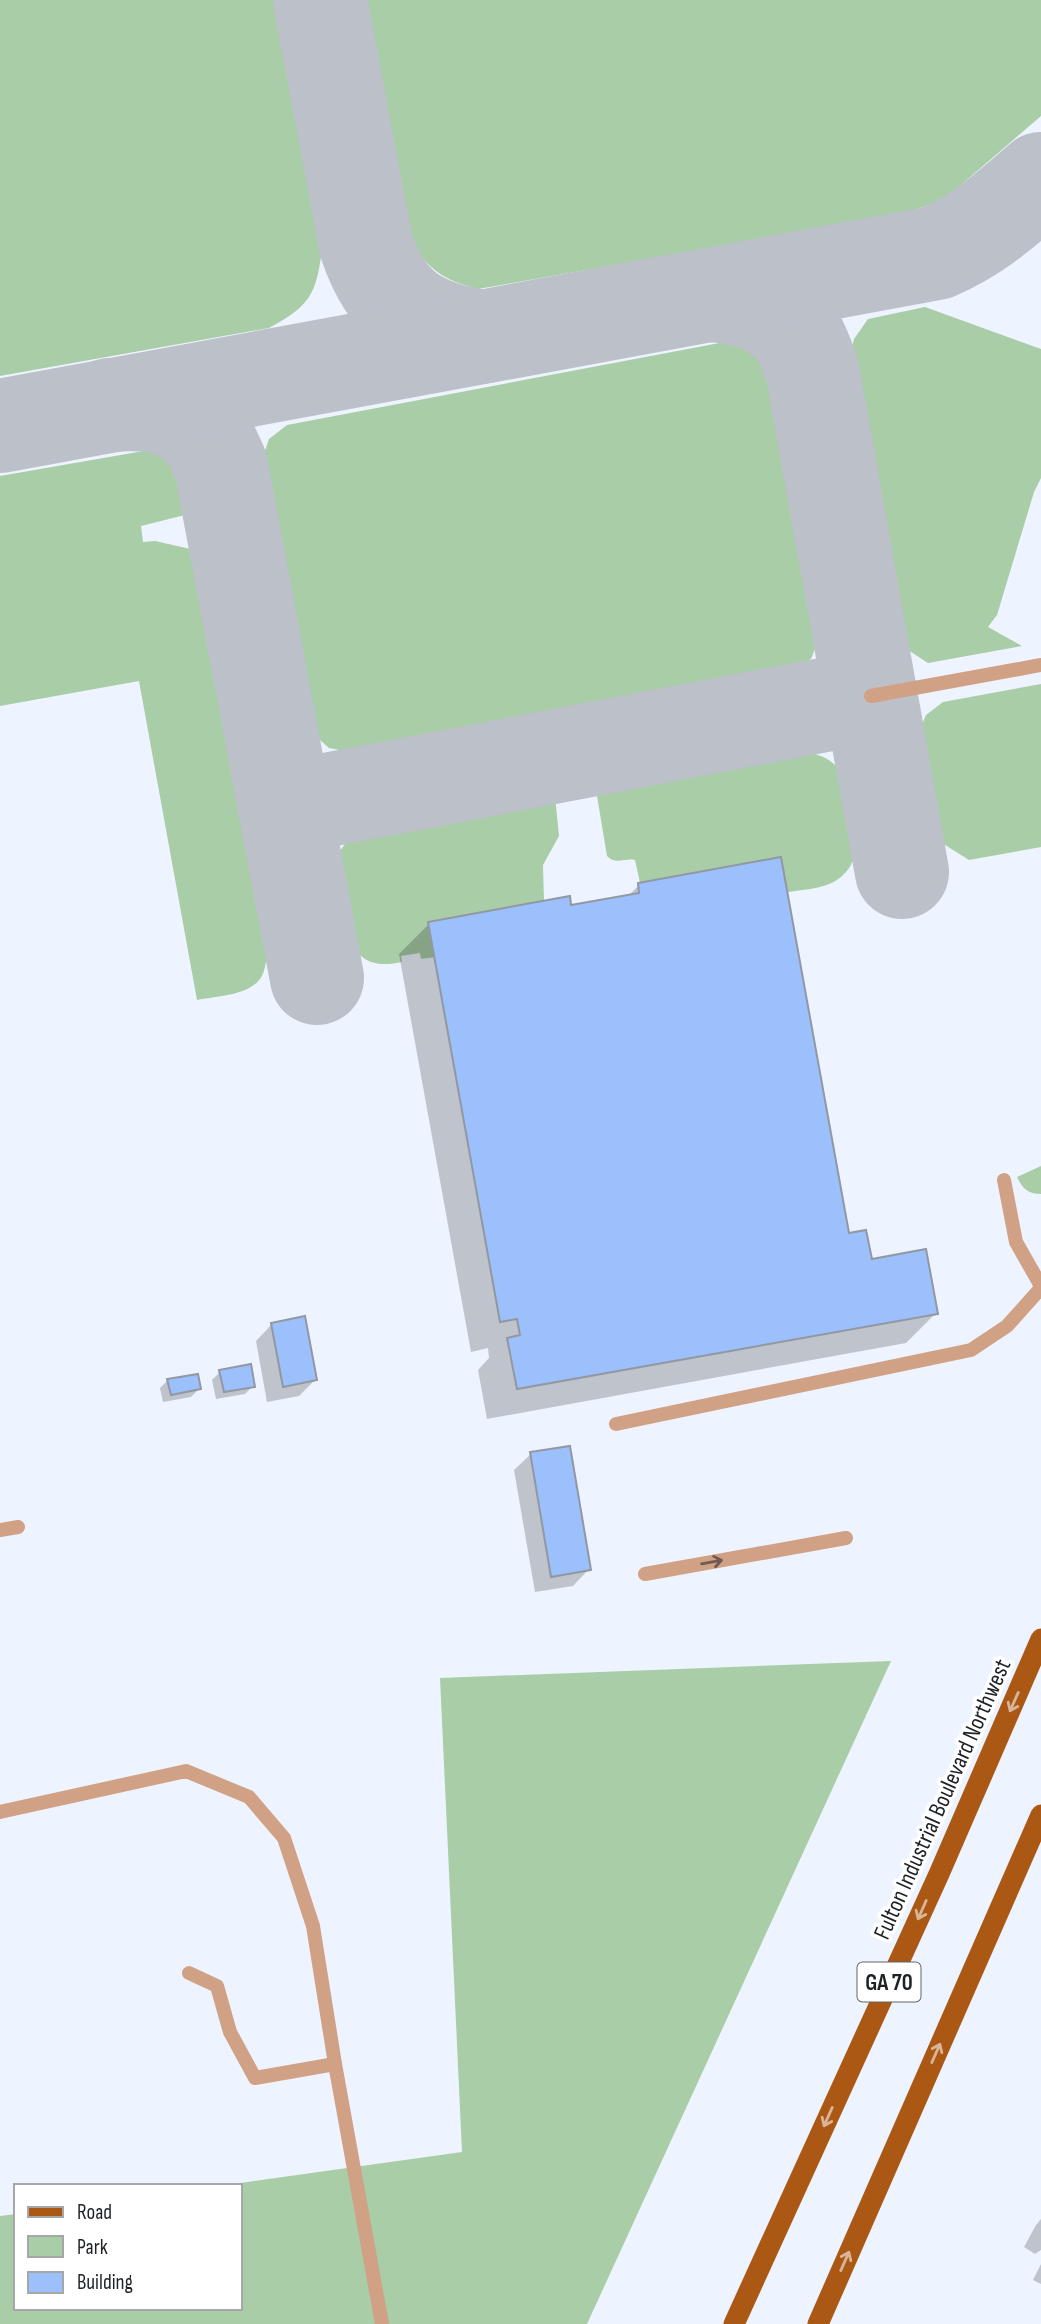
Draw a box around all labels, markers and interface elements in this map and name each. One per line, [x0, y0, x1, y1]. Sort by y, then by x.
one-way arrow [700, 1555, 723, 1568]
street label: Fulton Industrial Boulevard Northwest [867, 1655, 1017, 1944]
one-way arrow [1007, 1691, 1020, 1712]
one-way arrow [915, 1899, 928, 1920]
road number: GA 70 [858, 1963, 920, 2002]
one-way arrow [930, 2043, 943, 2064]
one-way arrow [821, 2106, 834, 2127]
legend [14, 2184, 242, 2310]
text: Road [77, 2200, 112, 2225]
text: Park [77, 2235, 108, 2260]
one-way arrow [839, 2251, 852, 2273]
text: Building [77, 2270, 133, 2295]

